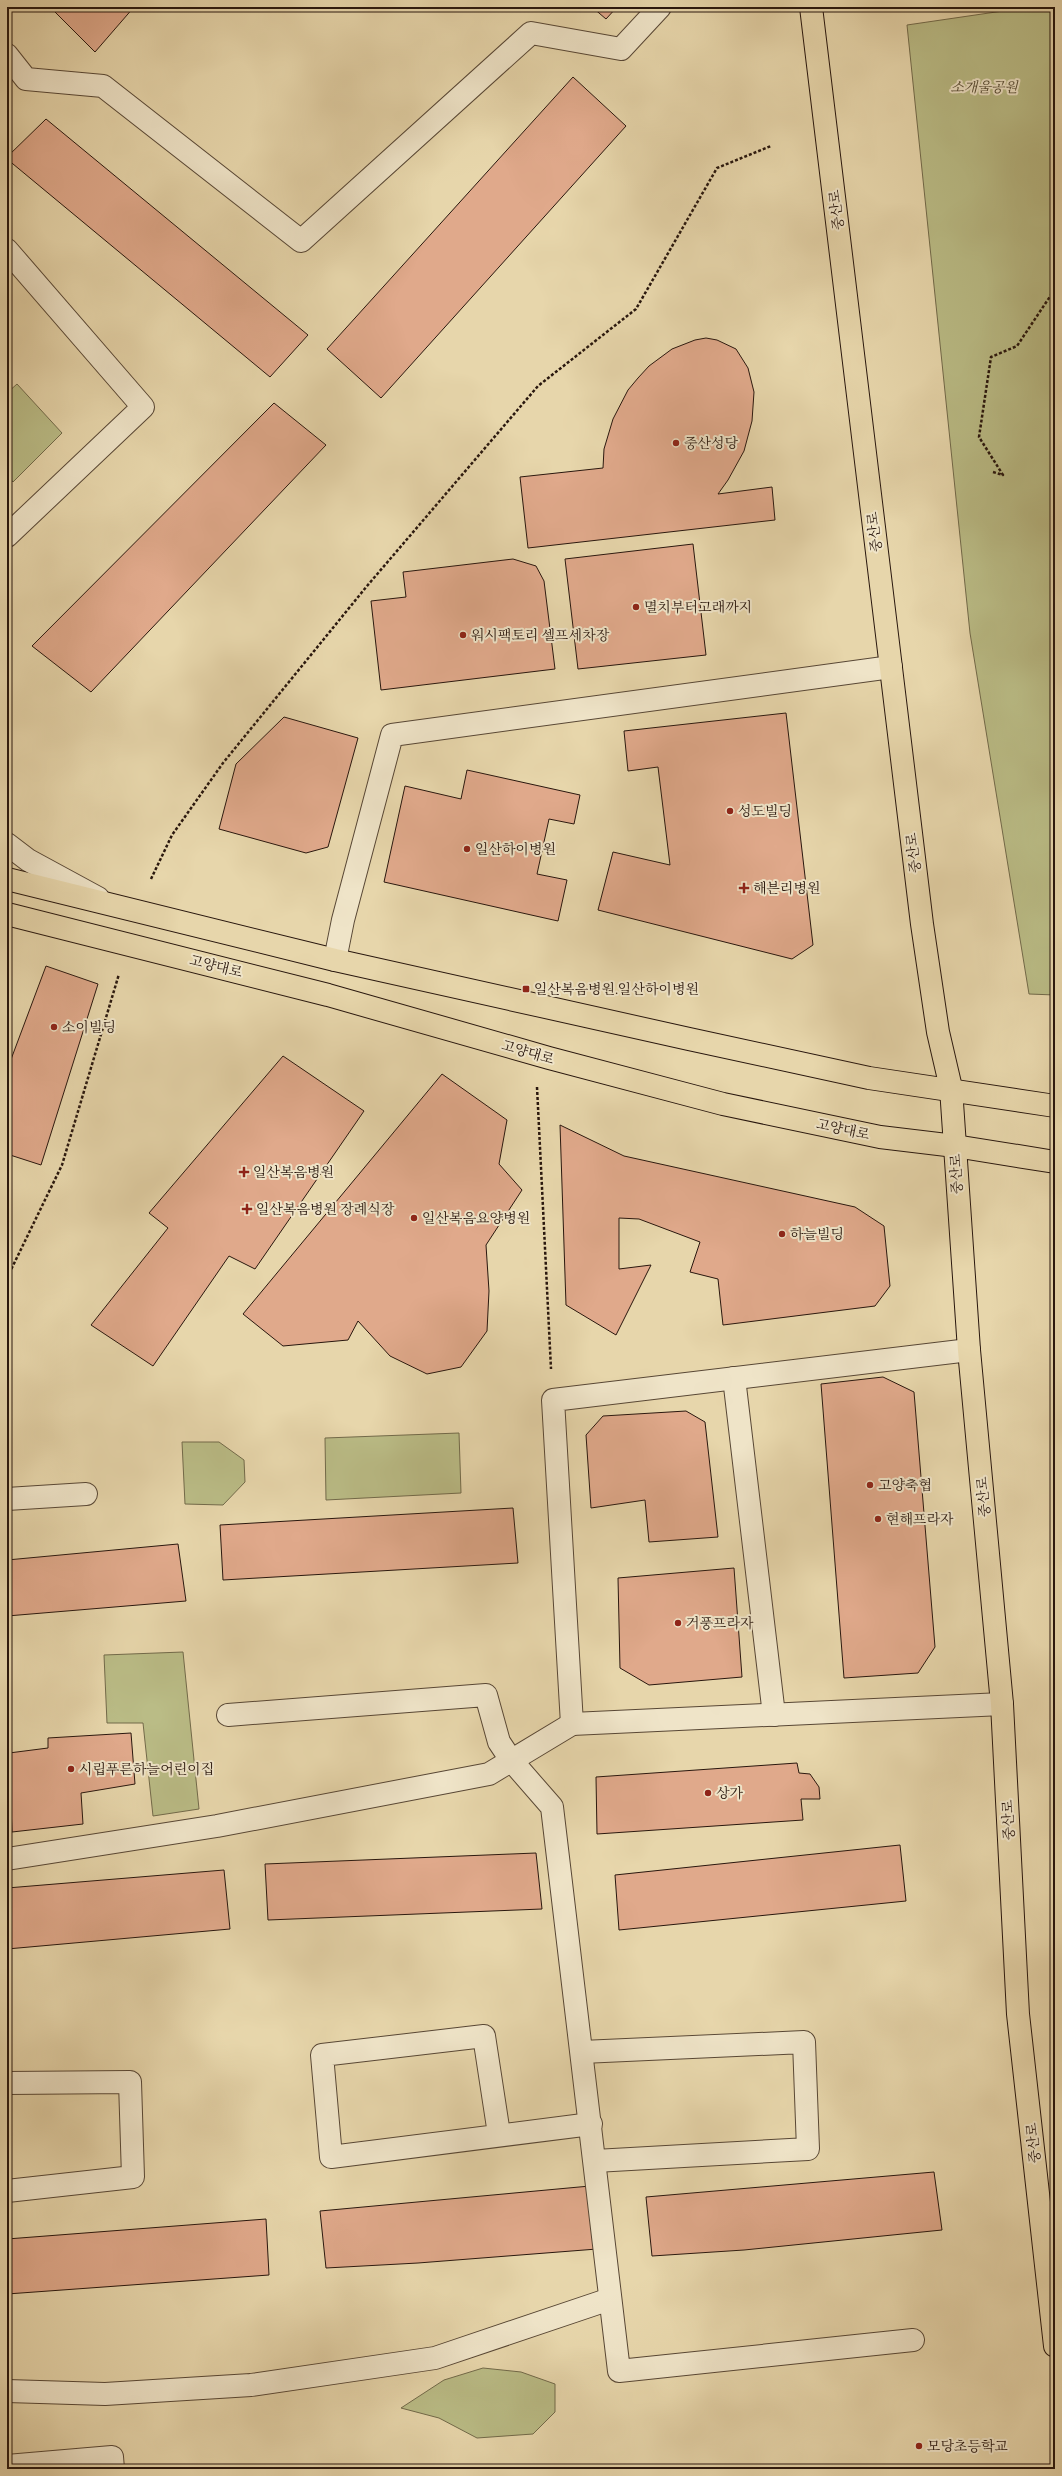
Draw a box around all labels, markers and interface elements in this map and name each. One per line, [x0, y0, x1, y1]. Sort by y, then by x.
park label: 소개울공원 [950, 79, 1019, 96]
street label: 중산로 [826, 188, 847, 231]
place label: 중산성당 [684, 435, 739, 452]
marker: 중산성당 [671, 438, 681, 448]
street label: 중산로 [864, 510, 885, 553]
place label: 멸치부터고래까지 [644, 599, 752, 616]
marker: 멸치부터고래까지 [631, 602, 641, 612]
place label: 워시팩토리 셀프세차장 [471, 627, 610, 644]
marker: 워시팩토리 셀프세차장 [458, 630, 468, 640]
place label: 성도빌딩 [738, 803, 792, 820]
marker: 성도빌딩 [725, 806, 735, 816]
street label: 중산로 [903, 831, 924, 874]
place label: 일산하이병원 [475, 841, 556, 858]
marker: 일산하이병원 [462, 844, 472, 854]
place label: 해븐리병원 [753, 880, 821, 897]
marker: 해븐리병원 [738, 882, 750, 894]
street label: 고양대로 [188, 952, 245, 981]
place label: 일산복음병원.일산하이병원 [534, 981, 699, 998]
marker: 일산복음병원.일산하이병원 [521, 984, 531, 994]
place label: 소이빌딩 [62, 1019, 116, 1036]
marker: 소이빌딩 [49, 1022, 59, 1032]
street label: 고양대로 [500, 1037, 557, 1068]
street label: 고양대로 [815, 1116, 872, 1144]
street label: 중산로 [947, 1153, 966, 1195]
place label: 일산복음병원 [253, 1164, 334, 1181]
marker: 일산복음병원 [238, 1166, 250, 1178]
place label: 일산복음병원 장례식장 [256, 1201, 395, 1218]
marker: 일산복음병원 장례식장 [241, 1203, 253, 1215]
place label: 일산복음요양병원 [422, 1210, 530, 1227]
marker: 일산복음요양병원 [409, 1213, 419, 1223]
place label: 하늘빌딩 [790, 1226, 844, 1243]
marker: 하늘빌딩 [777, 1229, 787, 1239]
street label: 중산로 [973, 1476, 994, 1518]
place label: 고양축협 [878, 1477, 932, 1494]
marker: 고양축협 [865, 1480, 875, 1490]
place label: 현해프라자 [886, 1511, 954, 1528]
marker: 현해프라자 [873, 1514, 883, 1524]
place label: 거풍프라자 [686, 1615, 754, 1632]
marker: 거풍프라자 [673, 1618, 683, 1628]
place label: 시립푸른하늘어린이집 [79, 1761, 214, 1778]
marker: 시립푸른하늘어린이집 [66, 1764, 76, 1774]
place label: 상가 [716, 1785, 744, 1802]
marker: 상가 [703, 1788, 713, 1798]
street label: 중산로 [999, 1799, 1018, 1841]
street label: 중산로 [1023, 2121, 1044, 2164]
place label: 모당초등학교 [927, 2438, 1009, 2455]
marker: 모당초등학교 [914, 2441, 924, 2451]

